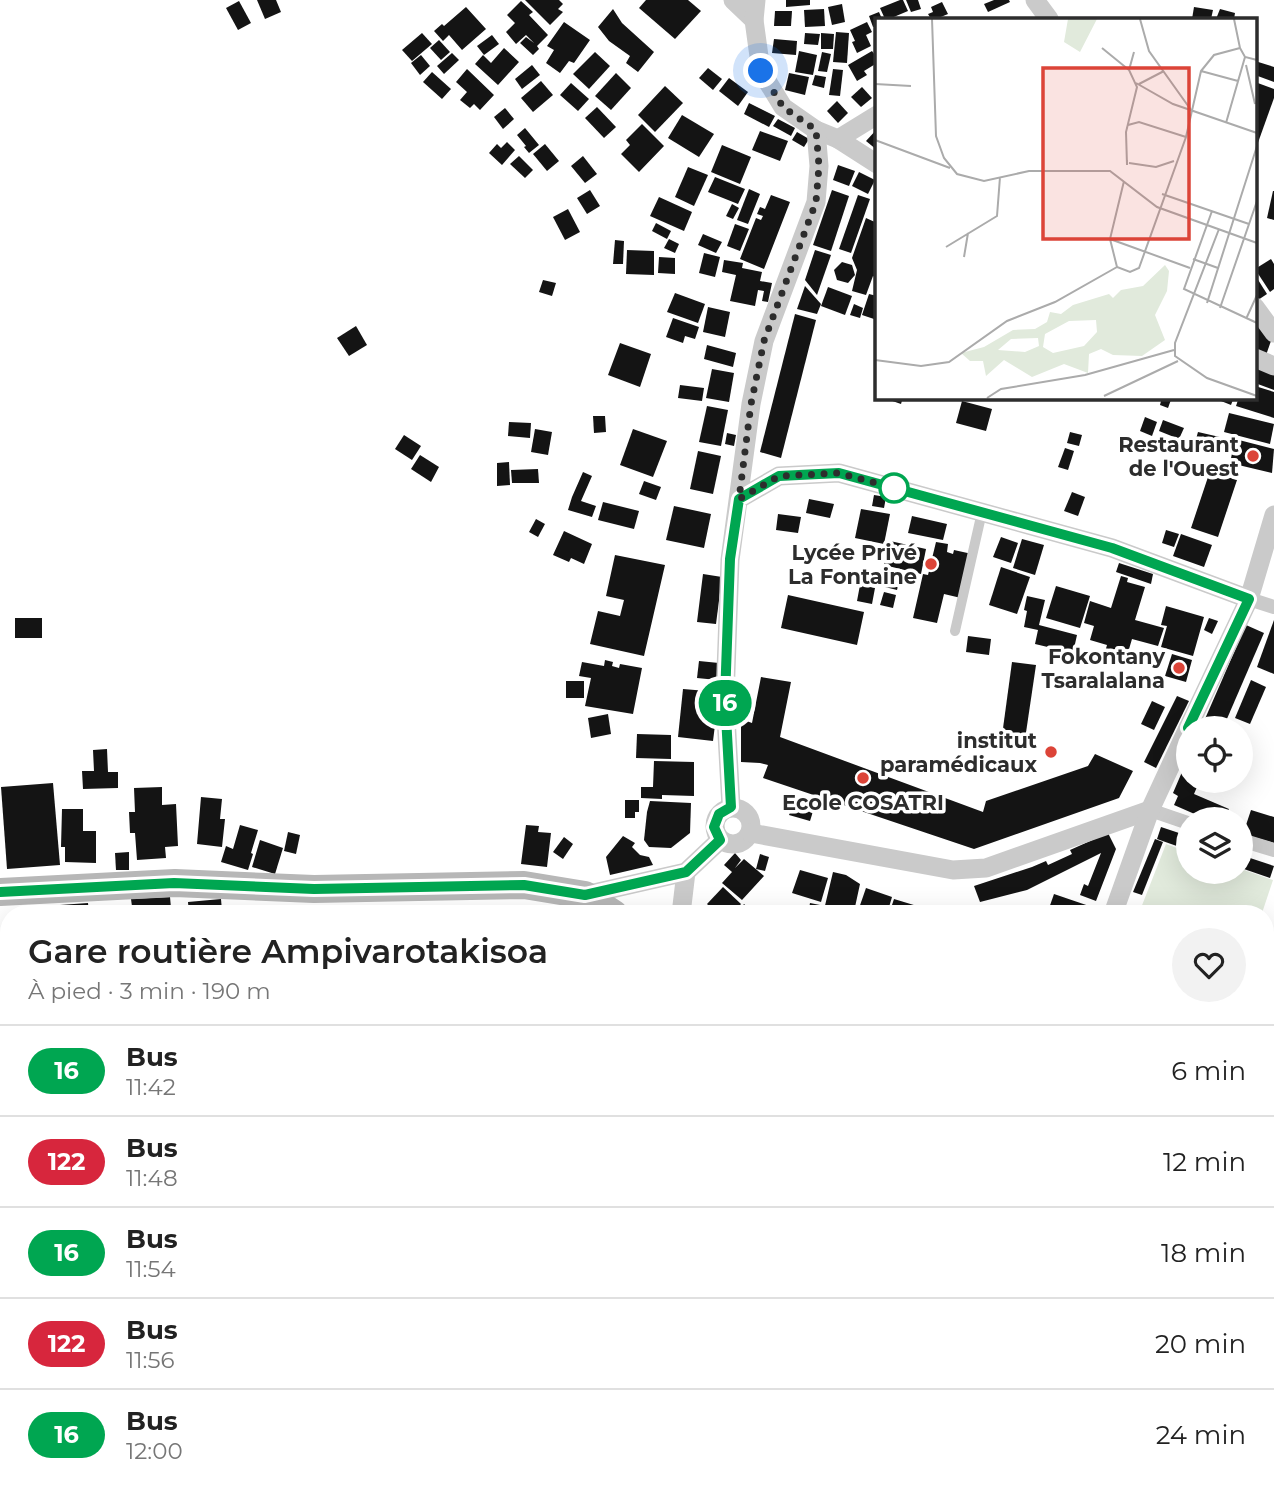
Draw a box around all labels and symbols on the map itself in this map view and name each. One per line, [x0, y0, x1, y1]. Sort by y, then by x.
inset map [875, 18, 1256, 399]
your location [743, 53, 778, 88]
place label: Restaurant de l'Ouest [1118, 432, 1239, 481]
marker: Restaurant de l'Ouest [1245, 448, 1261, 464]
unlabelled marker [879, 473, 909, 503]
place label: Lycée Privé La Fontaine [788, 540, 917, 589]
marker: Lycée Privé La Fontaine [923, 556, 939, 572]
place label: Fokontany Tsaralalana [1041, 644, 1165, 693]
marker: Fokontany Tsaralalana [1171, 660, 1187, 676]
line badge: 16 [694, 680, 756, 726]
place label: institut paramédicaux [880, 728, 1038, 777]
marker: institut paramédicaux [1043, 744, 1059, 760]
marker: Ecole COSATRI [855, 770, 871, 786]
place label: Ecole COSATRI [782, 790, 944, 815]

